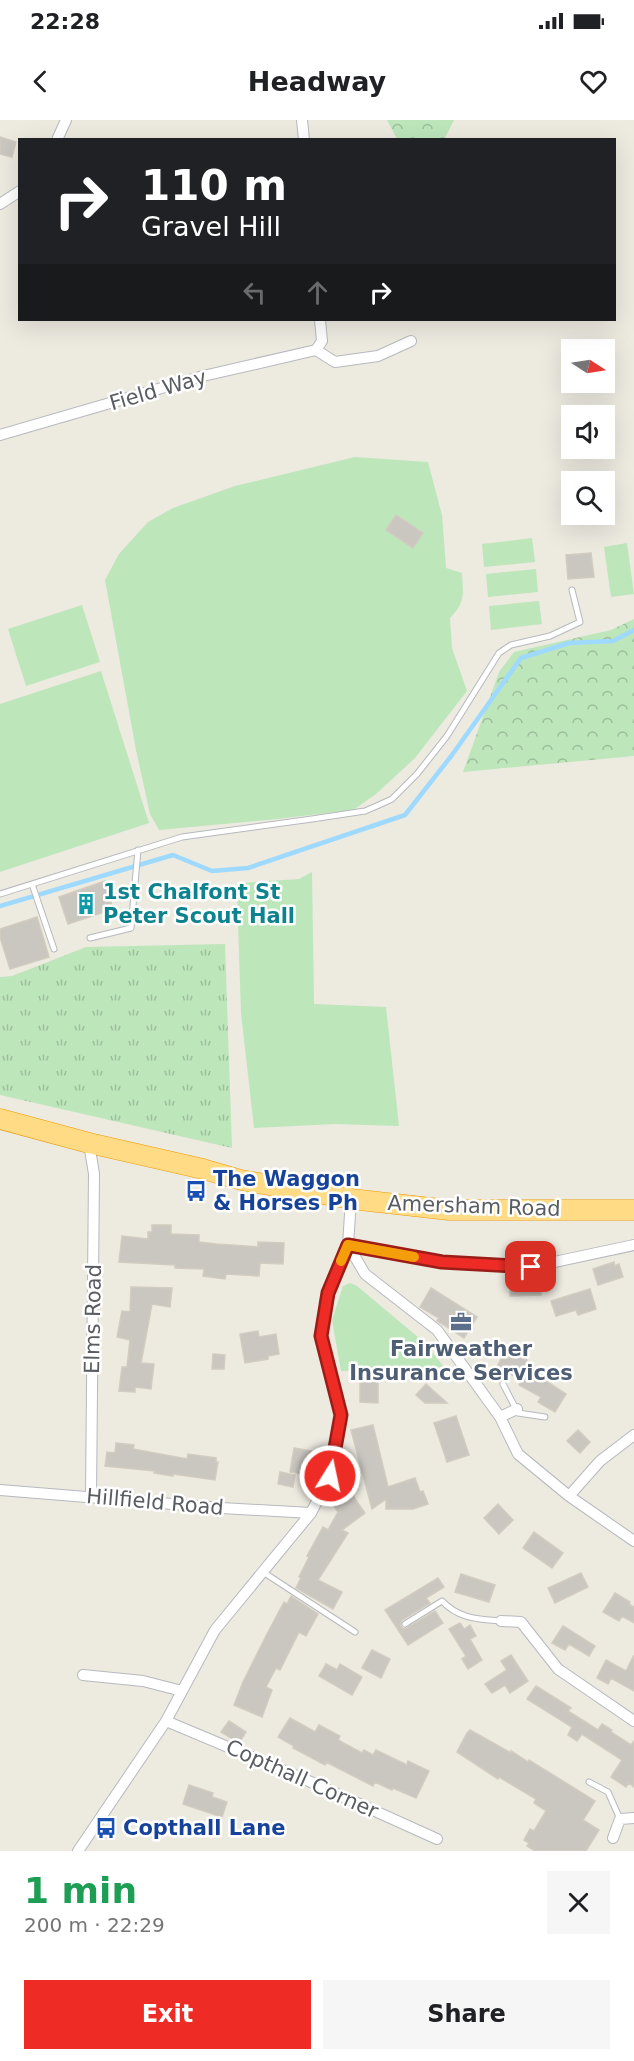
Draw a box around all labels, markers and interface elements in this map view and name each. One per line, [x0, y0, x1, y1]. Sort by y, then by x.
text: 22:28 [30, 9, 100, 34]
icon: back [24, 65, 57, 98]
icon: heart [577, 65, 610, 98]
text: Headway [248, 66, 386, 97]
text: 110 m [141, 161, 287, 210]
icon: right [42, 162, 120, 240]
text: Gravel Hill [141, 211, 281, 242]
icon: left [238, 276, 271, 309]
icon: ahead [301, 276, 334, 309]
icon: right [364, 276, 397, 309]
north arrow [561, 339, 615, 393]
map controls [561, 339, 615, 525]
street label: Field Way [107, 365, 209, 415]
button: sound [561, 405, 615, 459]
button: search [561, 471, 615, 525]
place label: 1st Chalfont St Peter Scout Hall [103, 880, 295, 928]
building icon: 1st Chalfont St Peter Scout Hall [74, 892, 98, 916]
place label: The Waggon & Horses Ph [213, 1167, 360, 1215]
bus stop icon: The Waggon & Horses Ph [184, 1179, 208, 1203]
street label: Amersham Road [387, 1191, 561, 1221]
pin [505, 1241, 556, 1292]
icon: arrive [514, 1250, 547, 1283]
street label: Elms Road [80, 1264, 106, 1374]
office icon: Fairweather Insurance Services [449, 1310, 473, 1334]
place label: Fairweather Insurance Services [349, 1337, 573, 1385]
position arrow [298, 1444, 362, 1508]
street label: Hillfield Road [85, 1484, 225, 1520]
street label: Copthall Corner [222, 1735, 382, 1824]
bus stop icon: Copthall Lane [94, 1816, 118, 1840]
place label: Copthall Lane [123, 1816, 285, 1840]
text: 1 min [24, 1870, 137, 1911]
button: close [547, 1871, 610, 1934]
text: 200 m · 22:29 [24, 1913, 165, 1937]
button: Exit [24, 1980, 311, 2049]
button: Share [323, 1980, 610, 2049]

